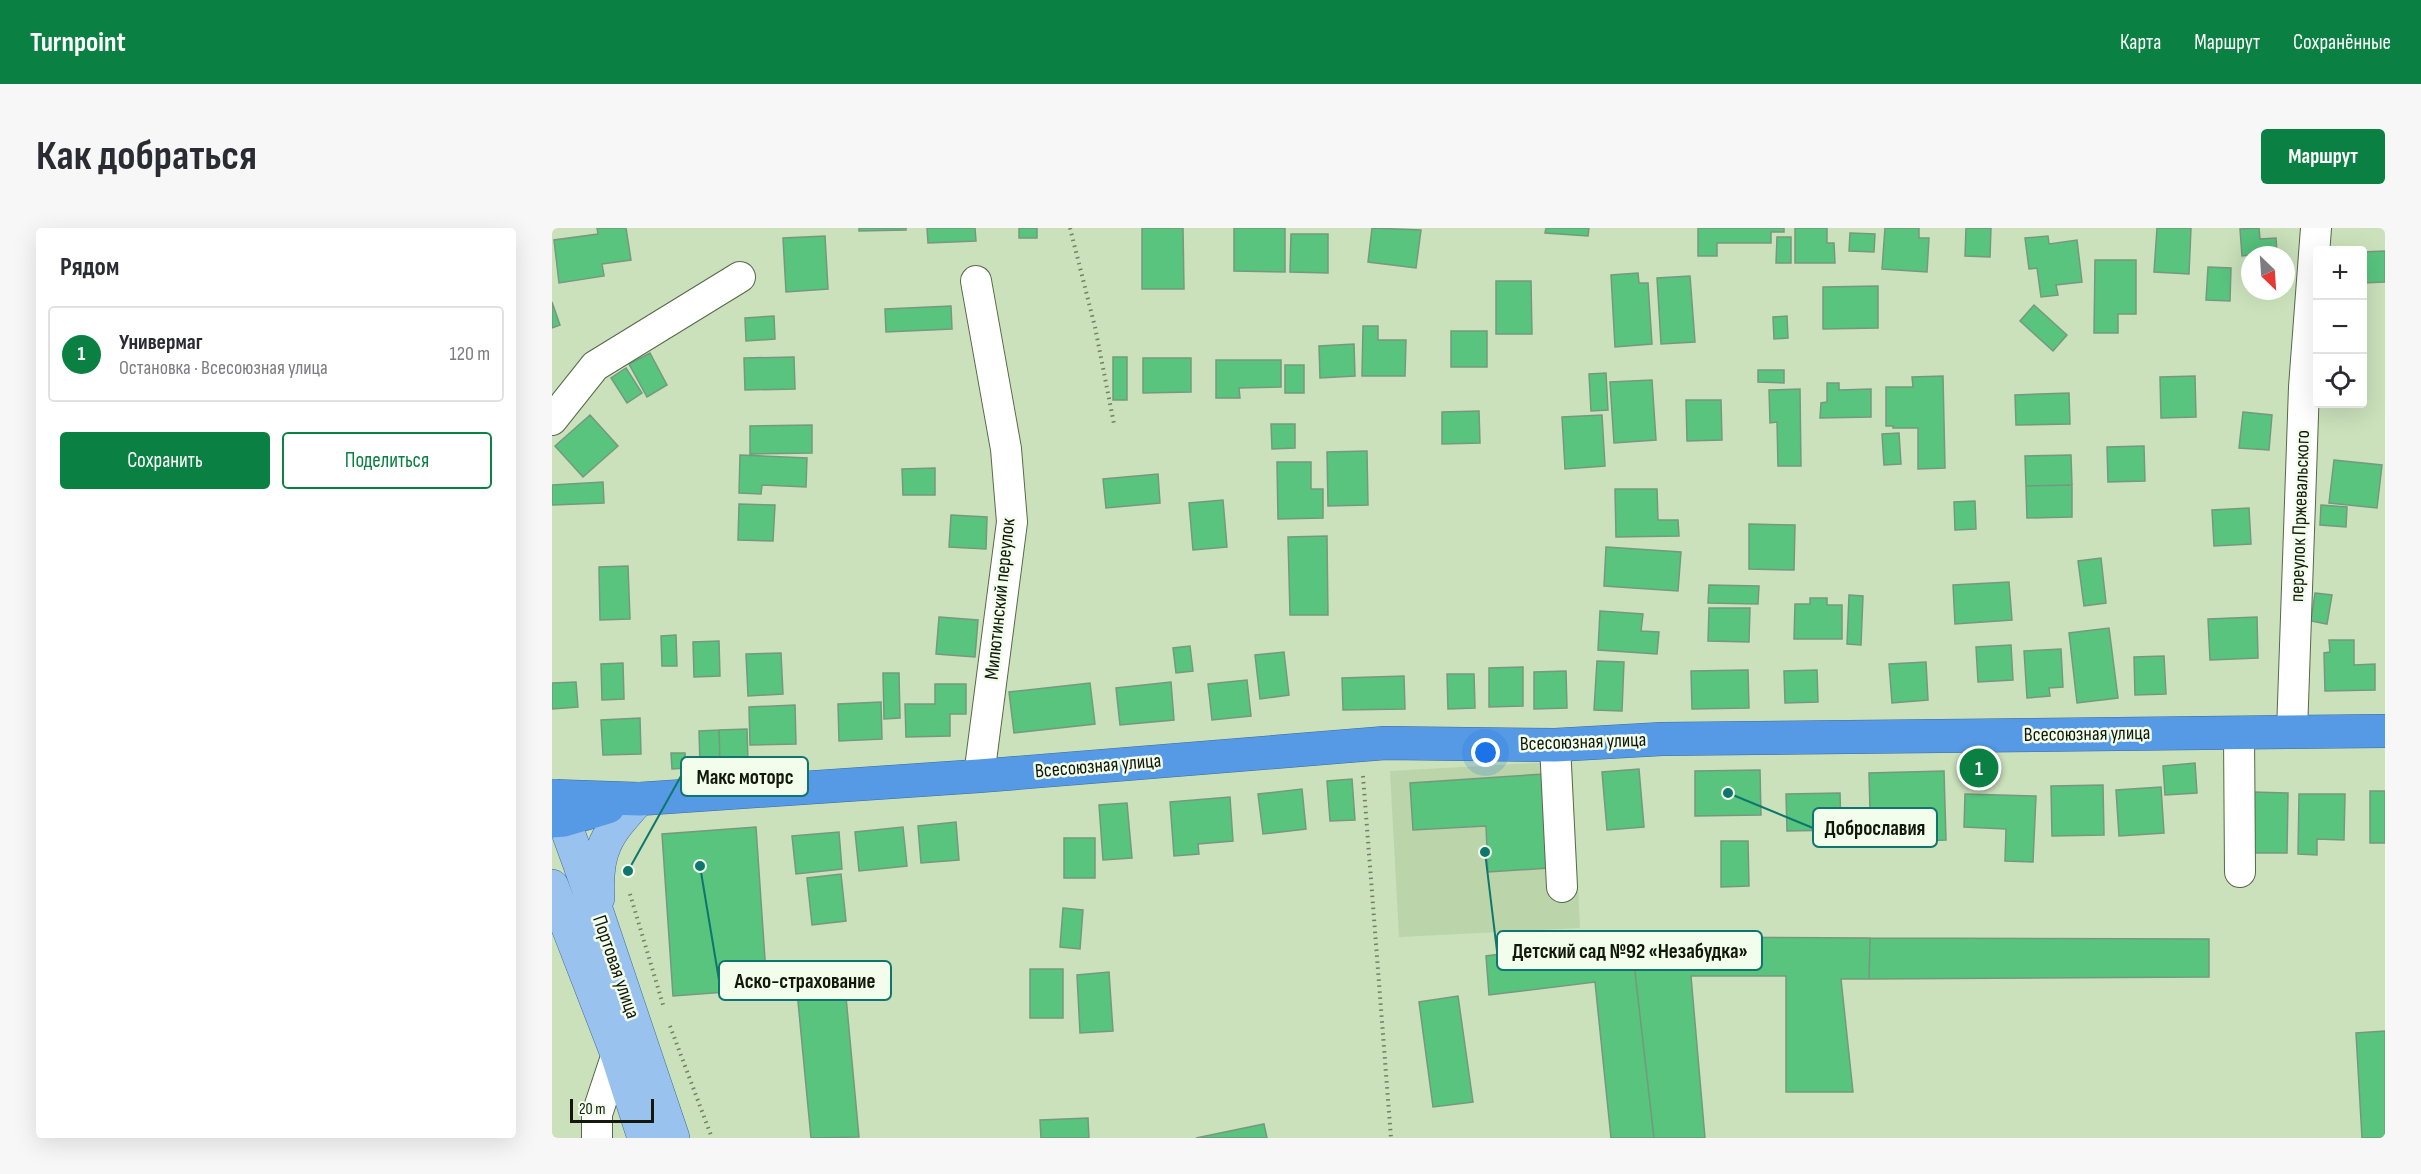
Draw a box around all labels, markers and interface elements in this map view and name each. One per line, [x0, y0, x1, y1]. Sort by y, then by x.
text: Turnpoint [30, 26, 126, 59]
text: Карта [2120, 30, 2161, 55]
text: Маршрут [2194, 30, 2260, 55]
text: Сохранённые [2293, 30, 2391, 55]
button: Маршрут [2261, 129, 2385, 184]
text: Как добраться [36, 131, 257, 182]
north arrow [2241, 246, 2295, 300]
map controls [2313, 246, 2367, 408]
button: + [2313, 246, 2367, 300]
text: Рядом [60, 252, 119, 283]
button: − [2313, 300, 2367, 354]
text: Универмаг [119, 329, 203, 356]
text: 1 [78, 342, 85, 366]
text: 120 m [450, 342, 490, 366]
button: locate [2313, 354, 2367, 408]
text: Остановка · Всесоюзная улица [119, 356, 328, 380]
street label: переулок Пржевальского [2285, 429, 2315, 603]
button: Сохранить [60, 432, 270, 489]
button: Поделиться [282, 432, 492, 489]
street label: Милютинский переулок [980, 517, 1020, 681]
street label: Всесоюзная улица [2024, 721, 2150, 747]
street label: Всесоюзная улица [1519, 728, 1647, 756]
your location [1471, 738, 1500, 767]
pin: 1 [1960, 746, 1998, 790]
street label: Всесоюзная улица [1034, 749, 1162, 783]
callout: Макс моторс [681, 757, 808, 796]
text: Макс моторс [696, 765, 794, 790]
callout: Доброславия [1813, 808, 1937, 847]
text: Доброславия [1825, 816, 1925, 841]
street label: Портовая улица [587, 912, 645, 1022]
callout: Детский сад №92 «Незабудка» [1497, 931, 1762, 970]
text: Детский сад №92 «Незабудка» [1512, 939, 1748, 964]
callout: Аско-страхование [719, 961, 891, 1000]
text: Аско-страхование [734, 969, 875, 994]
scale bar [570, 1096, 654, 1124]
text: 20 m [579, 1100, 606, 1119]

